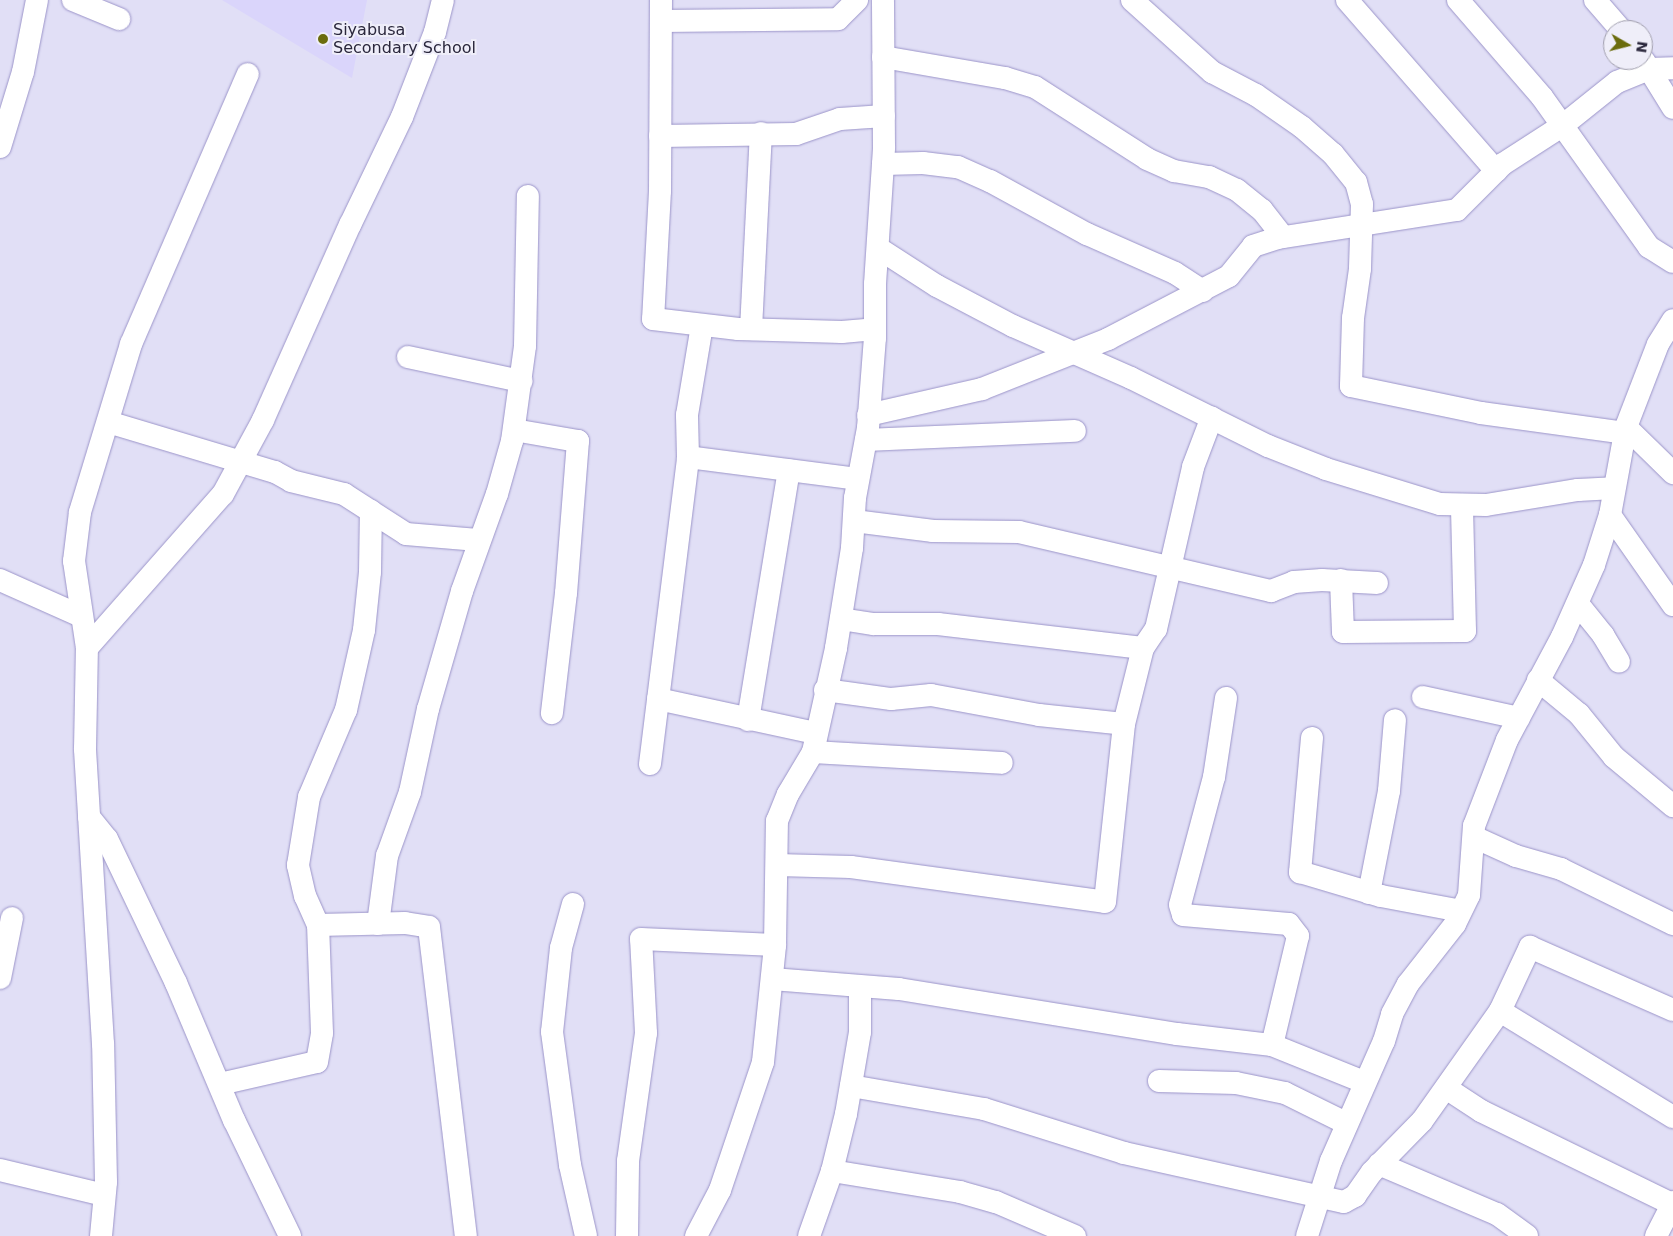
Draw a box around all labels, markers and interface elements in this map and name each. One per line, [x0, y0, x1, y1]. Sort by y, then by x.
place label: Siyabusa Secondary School [333, 20, 476, 58]
north arrow [1603, 20, 1653, 70]
marker: Siyabusa Secondary School [317, 33, 329, 45]
text: N [1633, 40, 1651, 54]

